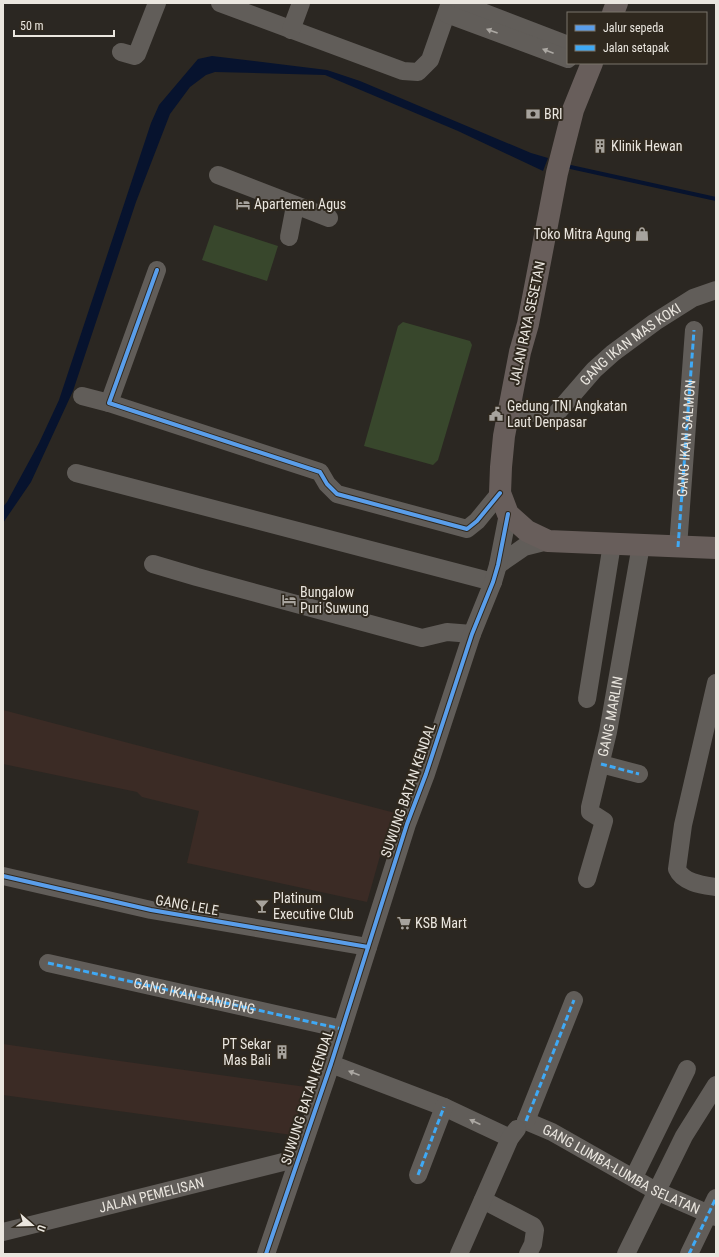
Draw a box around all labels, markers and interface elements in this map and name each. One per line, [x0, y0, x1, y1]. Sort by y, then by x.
scale bar [14, 12, 114, 38]
legend [567, 12, 707, 64]
text: 50 m [20, 19, 44, 33]
text: Jalur sepeda [603, 21, 664, 35]
one-way arrow [486, 27, 498, 33]
text: Jalan setapak [603, 41, 670, 55]
one-way arrow [542, 48, 554, 54]
bank icon: BRI [525, 106, 541, 122]
place label: BRI [544, 106, 563, 122]
building icon: Klinik Hewan [592, 138, 608, 154]
place label: Klinik Hewan [611, 138, 682, 154]
hotel icon: Apartemen Agus [235, 196, 251, 212]
place label: Apartemen Agus [254, 196, 346, 212]
place label: Toko Mitra Agung [534, 226, 631, 242]
shop icon: Toko Mitra Agung [634, 226, 650, 242]
street label: JALAN RAYA SESETAN [506, 260, 548, 386]
street label: GANG IKAN MAS KOKI [577, 300, 684, 388]
street label: GANG IKAN SALMON [674, 379, 698, 497]
place label: Gedung TNI Angkatan Laut Denpasar [507, 398, 627, 430]
public building icon: Gedung TNI Angkatan Laut Denpasar [488, 406, 504, 422]
place label: Bungalow Puri Suwung [300, 584, 369, 616]
hotel icon: Bungalow Puri Suwung [281, 592, 297, 608]
street label: GANG MARLIN [594, 675, 626, 758]
street label: SUWUNG BATAN KENDAL [377, 720, 439, 859]
place label: Platinum Executive Club [273, 890, 354, 922]
street label: GANG LELE [154, 892, 220, 918]
bar icon: Platinum Executive Club [254, 898, 270, 914]
supermarket icon: KSB Mart [396, 915, 412, 931]
place label: KSB Mart [415, 915, 467, 931]
street label: GANG IKAN BANDENG [132, 974, 257, 1017]
street label: SUWUNG BATAN KENDAL [278, 1027, 337, 1167]
place label: PT Sekar Mas Bali [222, 1036, 271, 1068]
building icon: PT Sekar Mas Bali [274, 1044, 290, 1060]
one-way arrow [348, 1070, 360, 1076]
one-way arrow [469, 1119, 481, 1125]
street label: GANG LUMBA-LUMBA SELATAN [540, 1121, 702, 1217]
street label: JALAN PEMELISAN [97, 1174, 206, 1216]
north arrow [12, 1205, 52, 1245]
text: U [34, 1223, 48, 1233]

